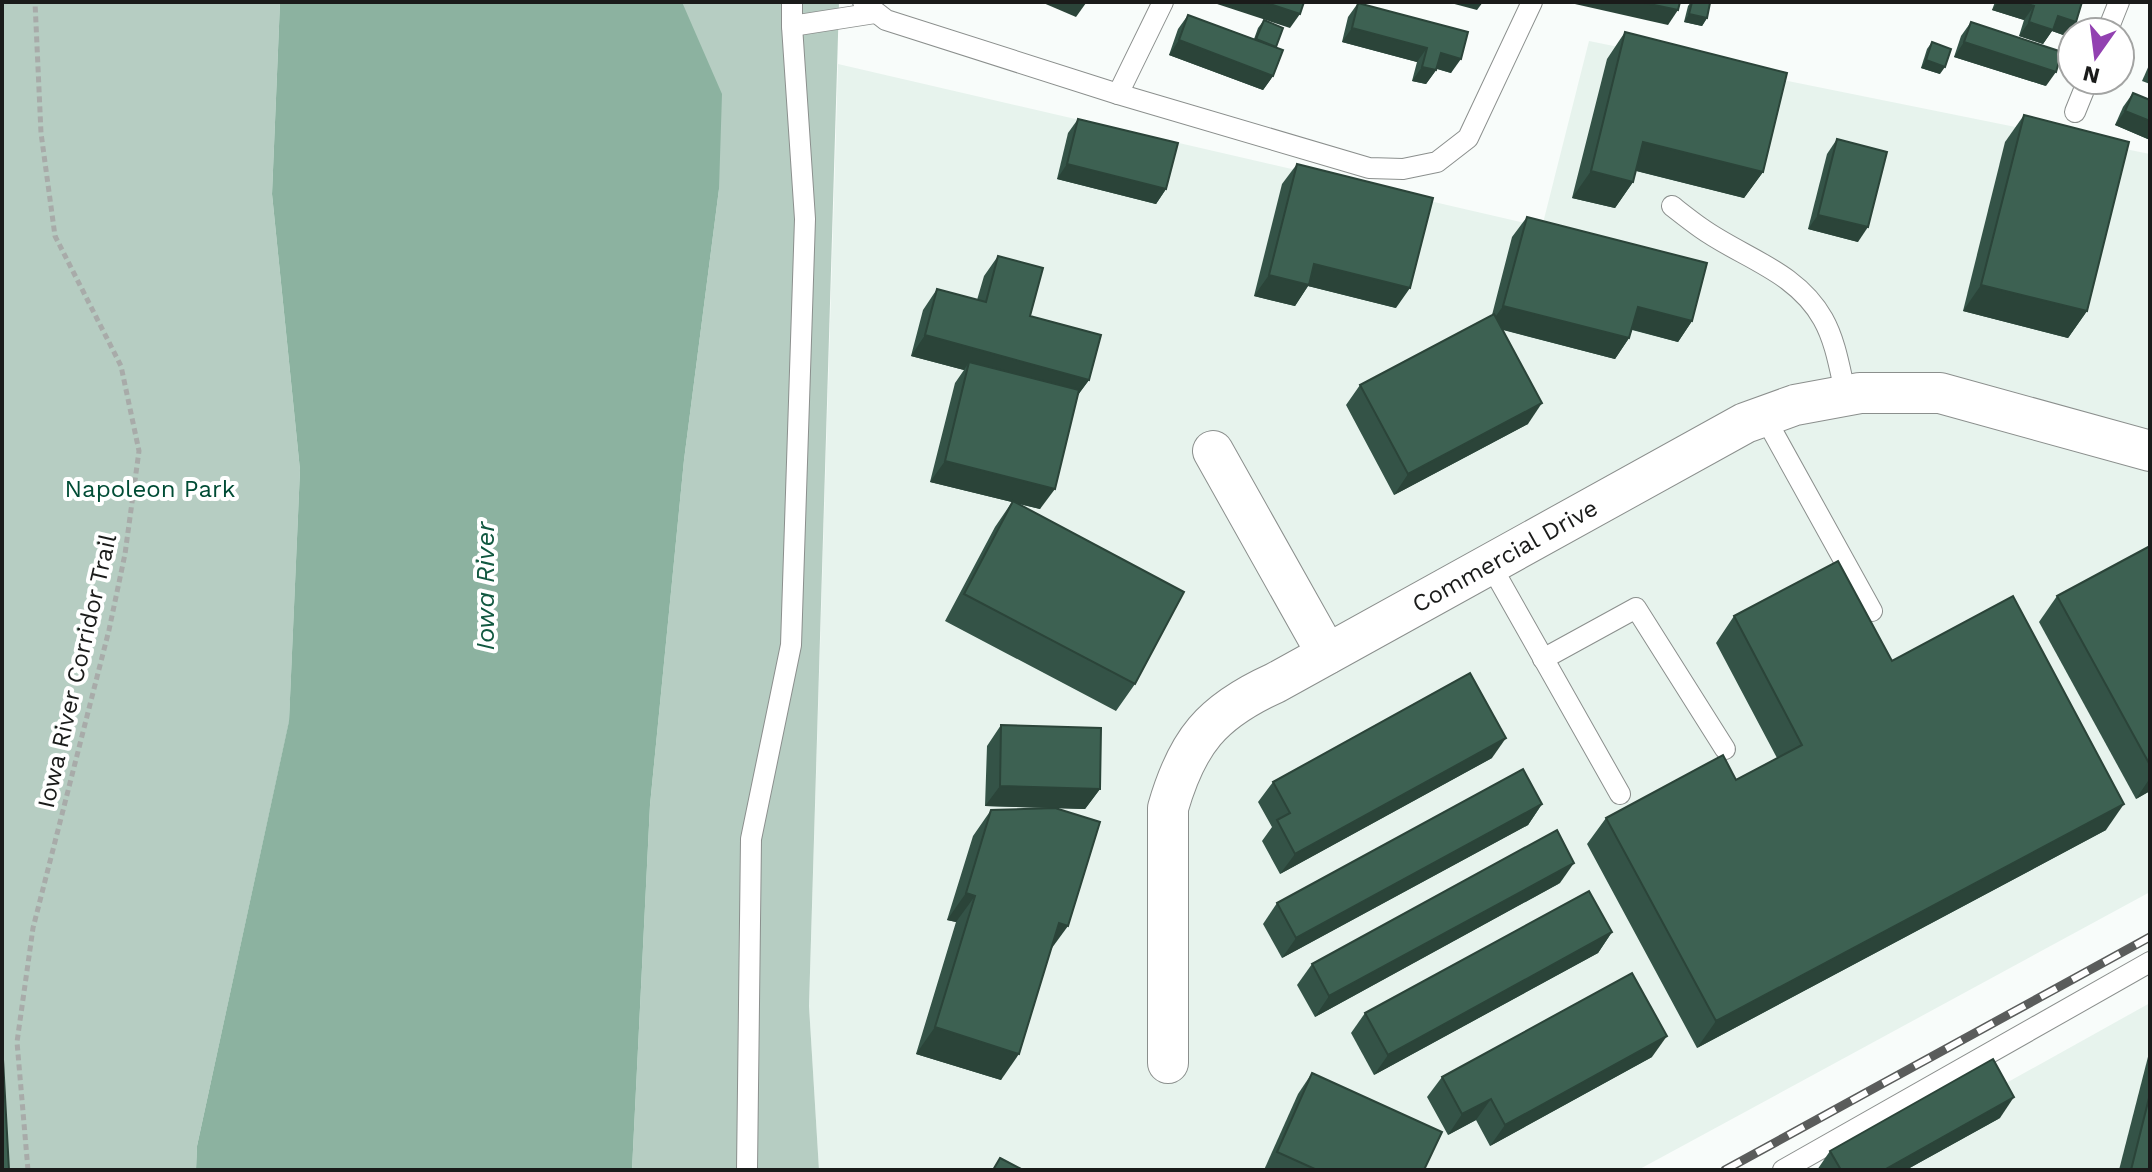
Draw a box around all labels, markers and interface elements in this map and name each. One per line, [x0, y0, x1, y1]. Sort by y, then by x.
north arrow [2056, 16, 2136, 96]
text: N [2080, 61, 2102, 89]
park label: Napoleon Park [65, 475, 236, 503]
street label: Commercial Drive [1407, 493, 1603, 619]
water label: Iowa River [470, 521, 500, 650]
street label: Iowa River Corridor Trail [32, 531, 122, 811]

